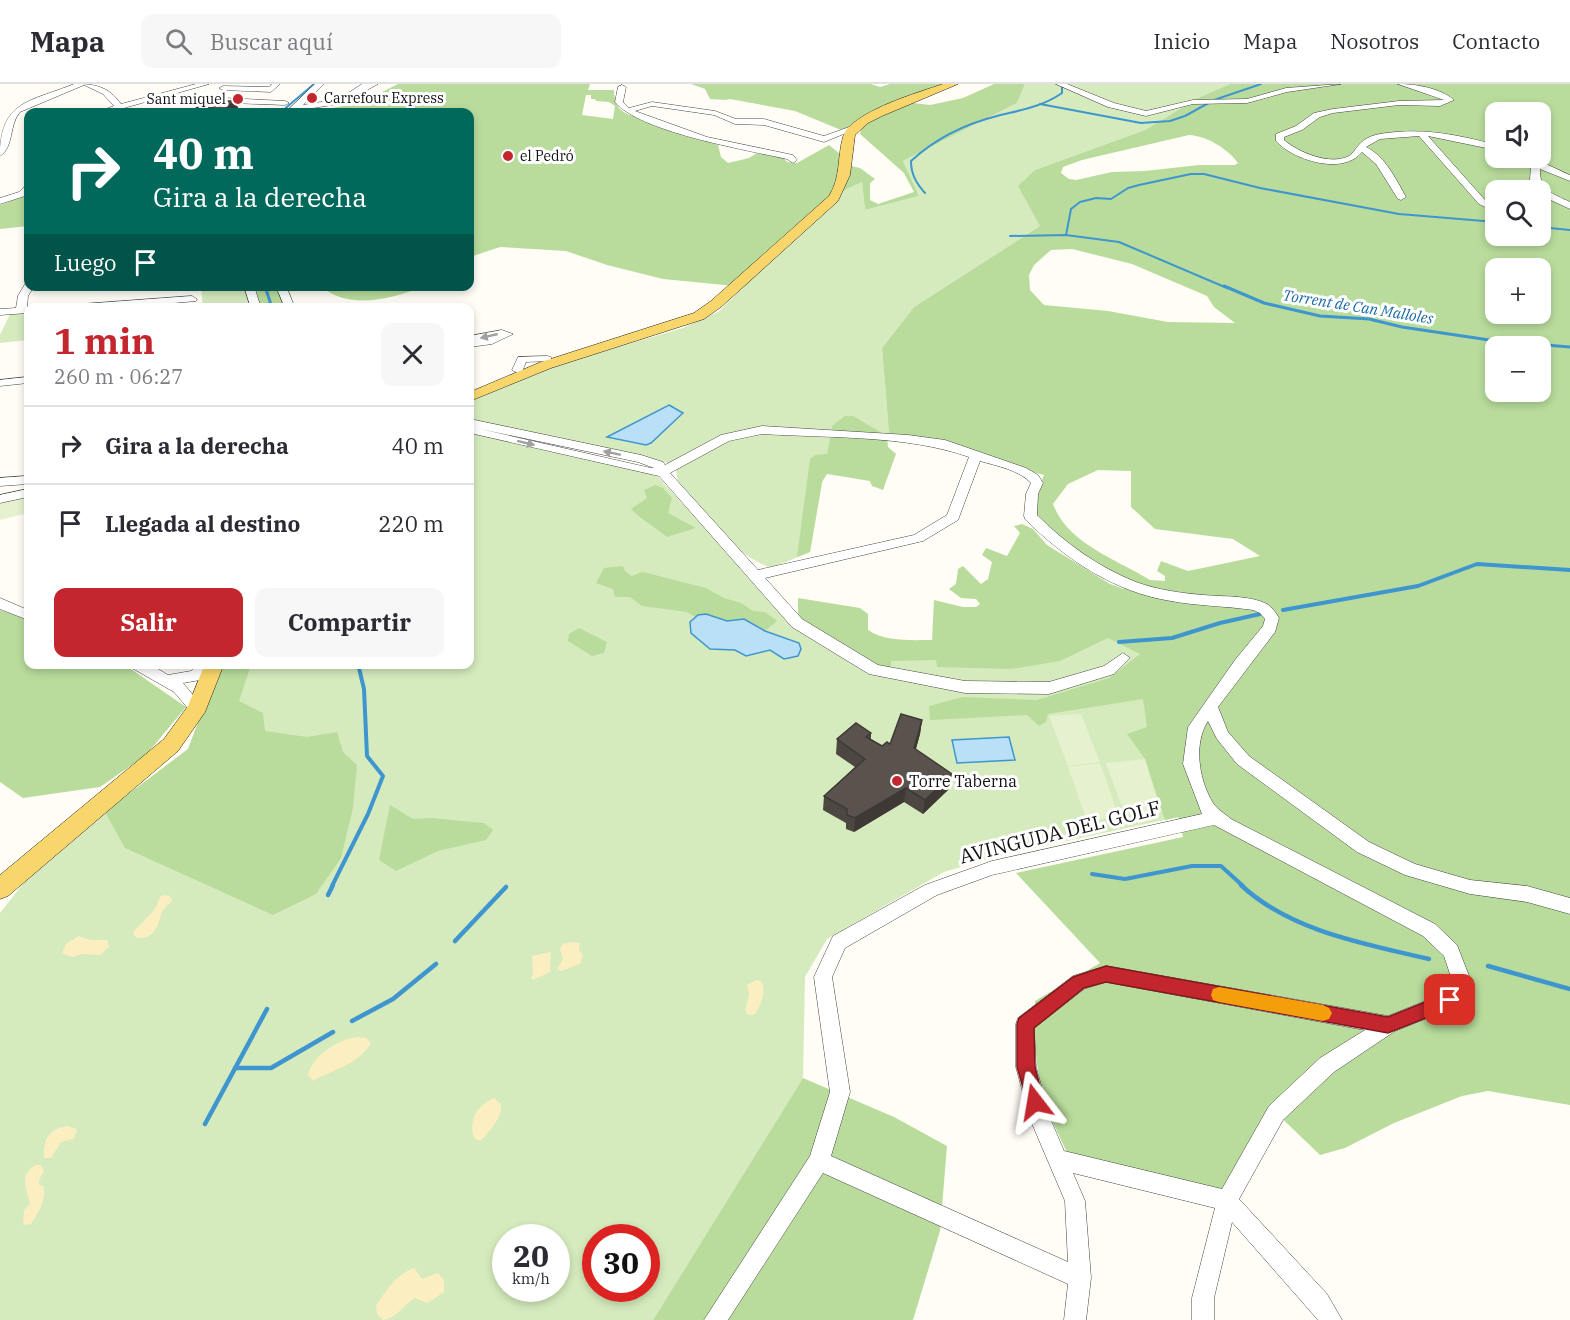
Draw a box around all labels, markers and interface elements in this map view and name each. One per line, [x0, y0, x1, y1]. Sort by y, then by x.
search box [141, 14, 561, 68]
text: Mapa [30, 23, 105, 60]
icon: search [162, 25, 195, 58]
text: Buscar aquí [210, 27, 333, 56]
text: Inicio [1153, 27, 1210, 55]
text: Mapa [1243, 27, 1297, 55]
text: Nosotros [1330, 27, 1419, 55]
text: Contacto [1452, 27, 1540, 55]
place label: Carrefour Express [324, 89, 444, 107]
place label: Sant miquel [146, 90, 226, 108]
marker: Carrefour Express [305, 91, 319, 105]
marker: Sant miquel [231, 92, 245, 106]
map controls [1485, 102, 1551, 402]
button: sound [1485, 102, 1551, 168]
text: 40 m [153, 126, 254, 181]
icon: right [54, 132, 132, 210]
place label: el Pedró [520, 147, 574, 165]
marker: el Pedró [501, 149, 515, 163]
text: Gira a la derecha [153, 179, 367, 214]
button: search [1485, 180, 1551, 246]
icon: arrive [129, 246, 162, 279]
text: Luego [54, 248, 117, 277]
button: + [1485, 258, 1551, 324]
water label: Torrent de Can Malloles [1282, 285, 1435, 328]
text: 1 min [54, 317, 155, 364]
button: close [381, 323, 444, 386]
one-way arrow [480, 332, 498, 342]
button: − [1485, 336, 1551, 402]
text: 260 m · 06:27 [54, 363, 183, 390]
icon: right [54, 429, 87, 462]
text: Gira a la derecha [105, 431, 289, 460]
text: 40 m [392, 431, 444, 460]
one-way arrow [517, 439, 536, 449]
one-way arrow [603, 448, 622, 457]
icon: arrive [54, 507, 87, 540]
text: Llegada al destino [105, 509, 300, 538]
text: 220 m [378, 509, 444, 538]
button: Salir [54, 588, 243, 657]
button: Compartir [255, 588, 444, 657]
place label: Torre Taberna [909, 771, 1017, 791]
marker: Torre Taberna [890, 774, 904, 788]
street label: AVINGUDA DEL GOLF [956, 793, 1163, 870]
pin [1424, 974, 1475, 1025]
icon: arrive [1433, 983, 1466, 1016]
position arrow [1003, 1070, 1067, 1134]
speed limit sign: 30 [582, 1224, 660, 1302]
text: 20 [513, 1236, 549, 1275]
text: km/h [512, 1269, 550, 1288]

